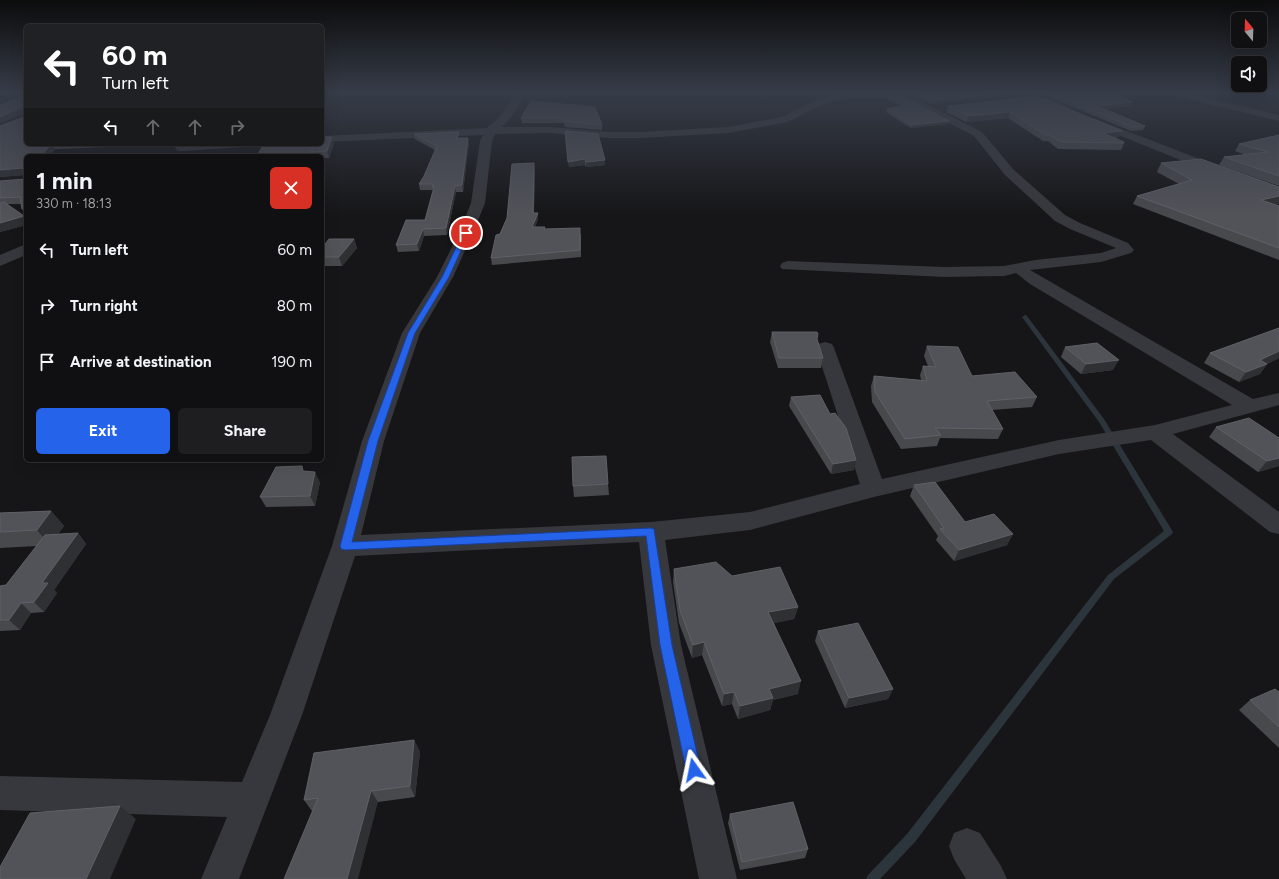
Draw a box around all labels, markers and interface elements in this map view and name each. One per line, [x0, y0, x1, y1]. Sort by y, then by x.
north arrow [1231, 12, 1267, 48]
map controls [1231, 12, 1267, 92]
text: 60 m [102, 38, 167, 72]
icon: left [36, 40, 88, 92]
button: sound [1231, 56, 1267, 92]
text: Turn left [102, 72, 169, 94]
icon: left [100, 116, 122, 138]
icon: ahead [142, 116, 164, 138]
icon: ahead [184, 116, 206, 138]
icon: right [226, 116, 248, 138]
text: 1 min [36, 166, 93, 195]
button: close [270, 167, 312, 209]
text: 330 m · 18:13 [36, 196, 112, 211]
pin [449, 216, 483, 250]
icon: arrive [455, 222, 477, 244]
icon: left [36, 239, 58, 261]
text: Turn left [70, 241, 128, 259]
text: 60 m [277, 241, 312, 259]
icon: right [36, 295, 58, 317]
text: Turn right [70, 297, 138, 315]
text: 80 m [277, 297, 312, 315]
icon: arrive [36, 351, 58, 373]
text: Arrive at destination [70, 353, 211, 371]
text: 190 m [271, 353, 312, 371]
button: Exit [36, 408, 170, 454]
button: Share [178, 408, 312, 454]
position arrow [673, 749, 715, 791]

